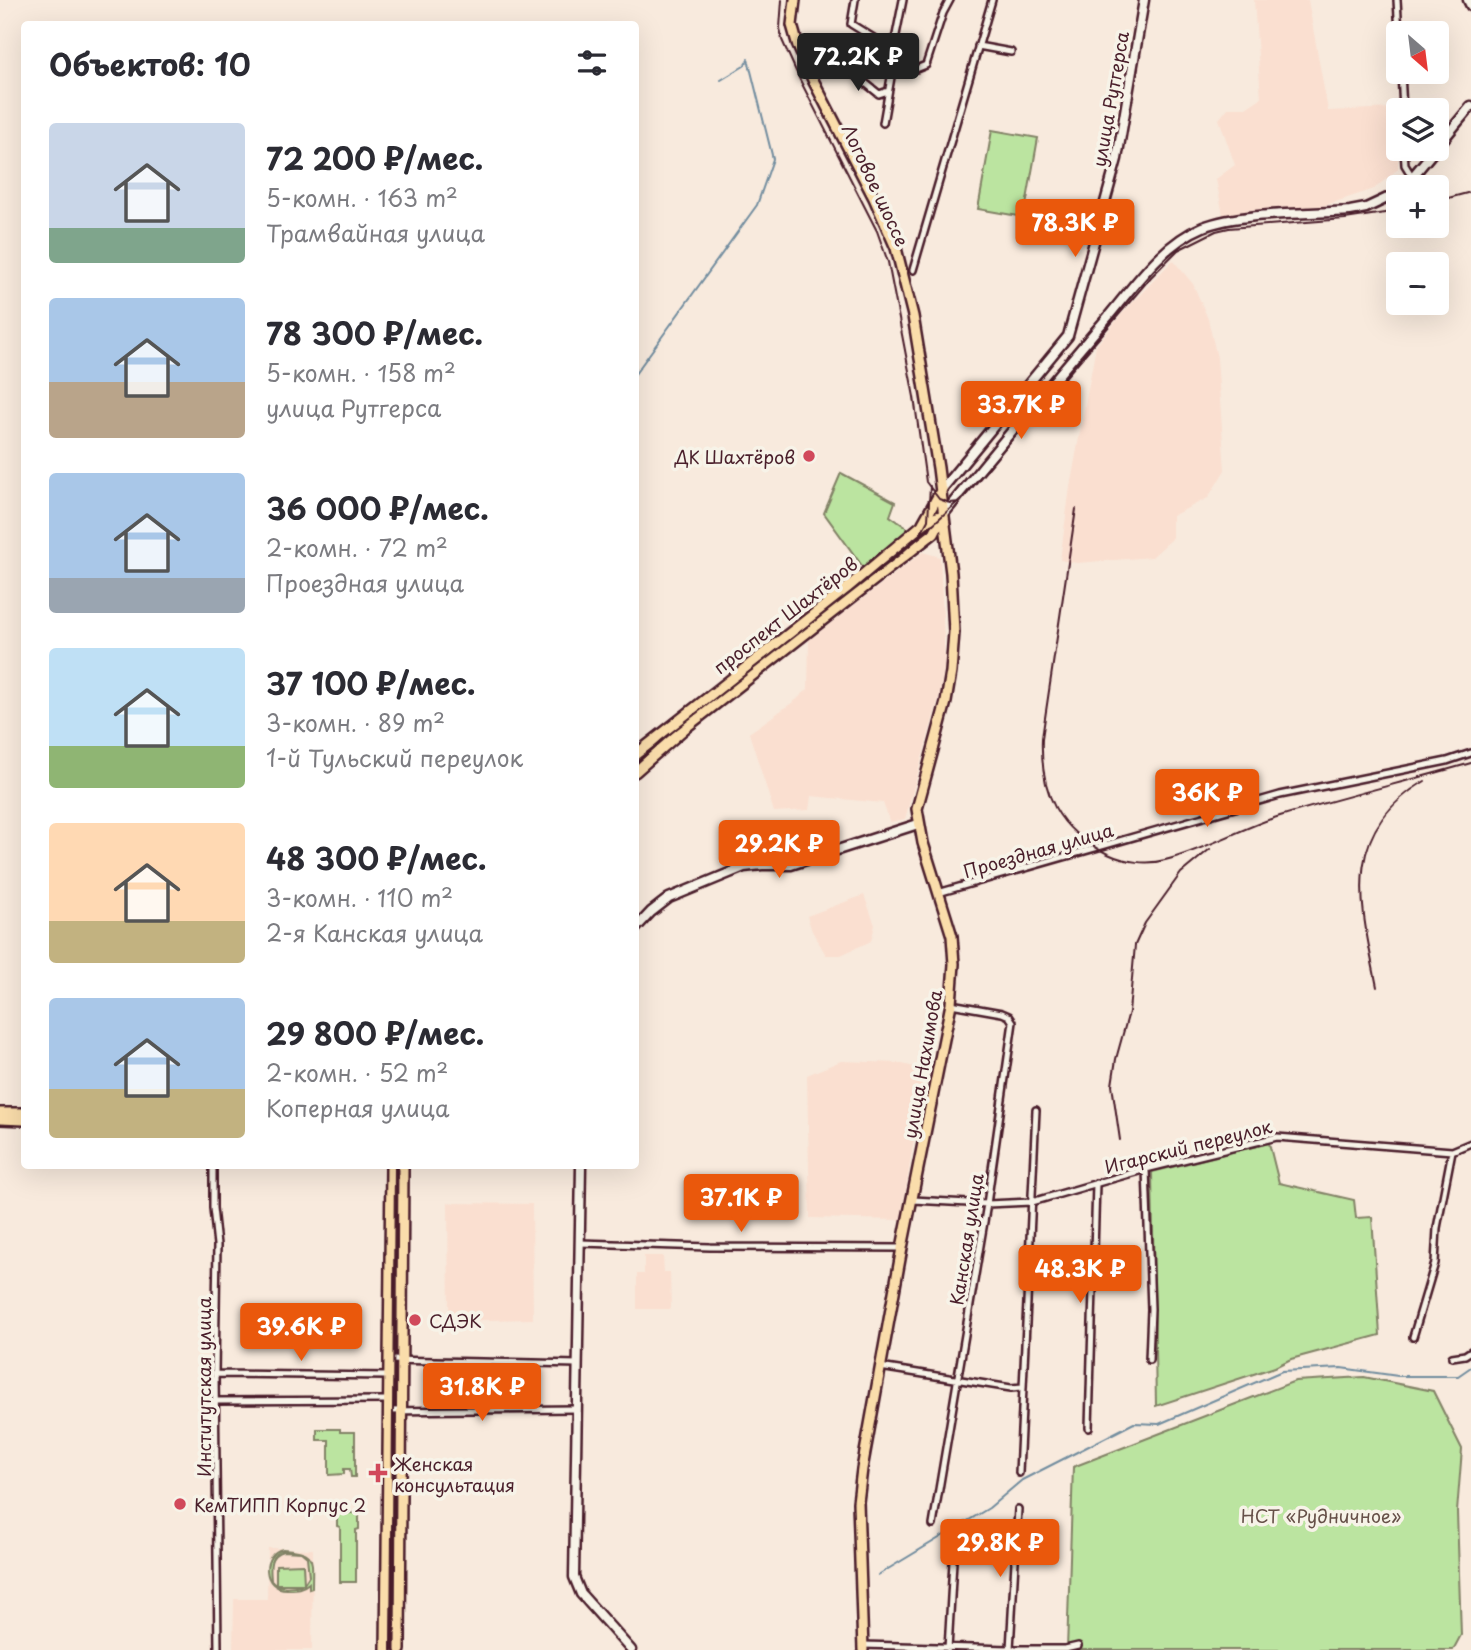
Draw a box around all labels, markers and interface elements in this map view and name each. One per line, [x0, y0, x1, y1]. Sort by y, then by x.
north arrow [1386, 21, 1449, 84]
map controls [1386, 21, 1449, 315]
street label: улица Рутгерса [1085, 28, 1135, 169]
pin: 72.2K ₽ [793, 34, 923, 93]
text: 72.2K ₽ [813, 38, 903, 73]
text: Объектов: 10 [49, 41, 251, 86]
icon: filters [573, 44, 611, 82]
button: layers [1386, 98, 1449, 161]
street label: Логовое шоссе [836, 119, 916, 251]
text: 72 200 ₽/мес. [266, 135, 483, 180]
icon: home [105, 151, 189, 235]
button: + [1386, 175, 1449, 238]
text: 5-комн. · 163 m² [266, 180, 458, 215]
pin: 78.3K ₽ [1010, 200, 1140, 259]
text: 78.3K ₽ [1031, 204, 1119, 239]
text: Трамвайная улица [266, 215, 485, 250]
button: − [1386, 252, 1449, 315]
text: 78 300 ₽/мес. [266, 310, 483, 355]
icon: home [105, 326, 189, 410]
text: 5-комн. · 158 m² [266, 355, 456, 390]
pin: 33.7K ₽ [956, 382, 1086, 441]
text: 33.7K ₽ [977, 386, 1065, 421]
text: улица Рутгерса [266, 390, 441, 425]
place label: ДК Шахтёров [674, 443, 795, 470]
marker: ДК Шахтёров [801, 448, 817, 464]
text: 36 000 ₽/мес. [266, 485, 489, 530]
icon: home [105, 501, 189, 585]
text: 2-комн. · 72 m² [266, 530, 448, 565]
street label: проспект Шахтёров [707, 550, 863, 680]
text: Проездная улица [266, 565, 464, 600]
text: 37 100 ₽/мес. [266, 660, 476, 705]
icon: home [105, 676, 189, 760]
text: 3-комн. · 89 m² [266, 705, 445, 740]
text: 1-й Тульский переулок [266, 740, 523, 775]
pin: 36K ₽ [1158, 770, 1256, 829]
text: 36K ₽ [1171, 774, 1243, 809]
street label: Проездная улица [960, 815, 1117, 884]
pin: 29.2K ₽ [714, 820, 844, 880]
text: 29.2K ₽ [735, 825, 823, 860]
text: 48 300 ₽/мес. [266, 835, 486, 880]
icon: home [105, 851, 189, 935]
text: 3-комн. · 110 m² [266, 880, 453, 915]
text: 2-я Канская улица [266, 915, 483, 950]
street label: улица Нахимова [896, 987, 949, 1141]
text: 29 800 ₽/мес. [266, 1010, 484, 1055]
icon: home [105, 1026, 189, 1110]
text: 2-комн. · 52 m² [266, 1055, 448, 1090]
text: Коперная улица [266, 1090, 450, 1125]
street label: Игарский переулок [1101, 1112, 1275, 1180]
street label: Канская улица [942, 1171, 990, 1307]
pin: 37.1K ₽ [676, 1174, 806, 1234]
text: 37.1K ₽ [700, 1179, 782, 1214]
pin: 48.3K ₽ [1015, 1246, 1145, 1305]
text: 48.3K ₽ [1034, 1250, 1126, 1285]
street label: Институтская улица [190, 1296, 217, 1477]
pin: 39.6K ₽ [236, 1304, 366, 1363]
place label: СДЭК [429, 1307, 482, 1334]
text: 39.6K ₽ [256, 1308, 346, 1343]
marker: СДЭК [407, 1312, 423, 1328]
pin: 31.8K ₽ [417, 1364, 547, 1423]
text: 31.8K ₽ [439, 1368, 525, 1403]
place label: Женская консультация [394, 1450, 515, 1498]
marker: Женская консультация [368, 1463, 388, 1483]
place label: КемТИПП Корпус 2 [194, 1491, 366, 1518]
marker: КемТИПП Корпус 2 [172, 1496, 188, 1512]
park label: НСТ «Рудничное» [1241, 1502, 1401, 1529]
pin: 29.8K ₽ [935, 1520, 1065, 1579]
text: 29.8K ₽ [956, 1524, 1044, 1559]

